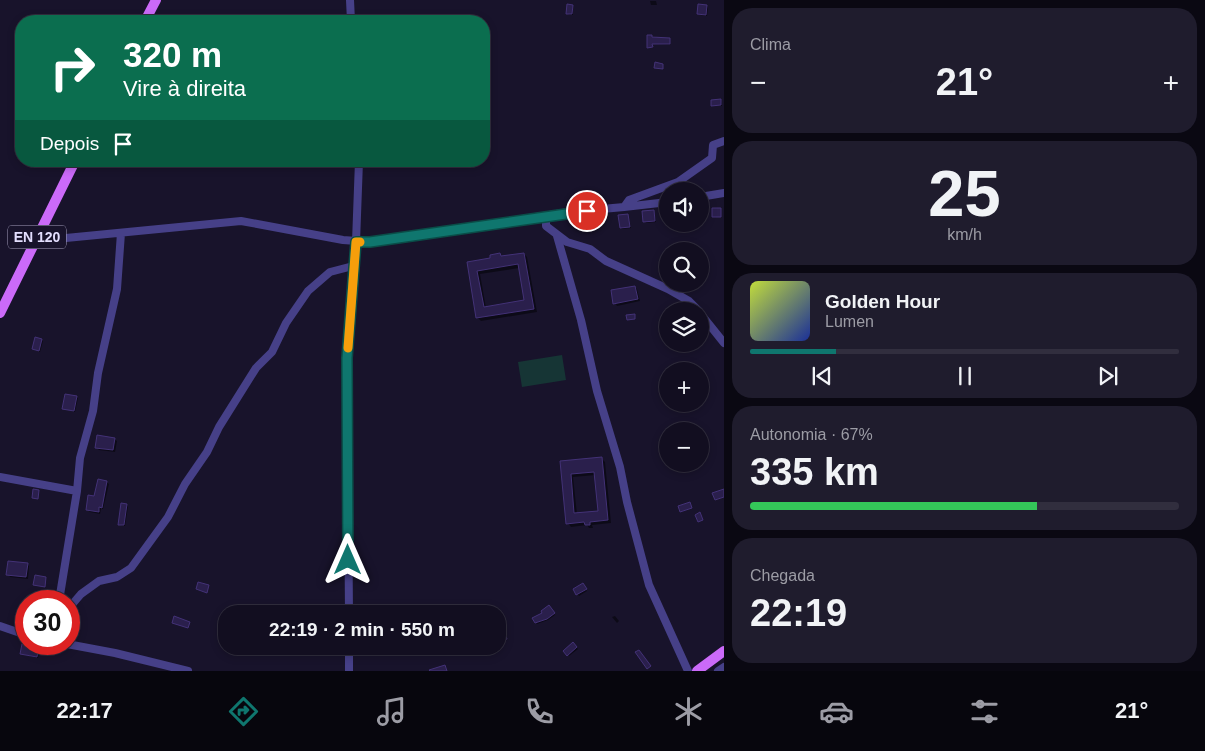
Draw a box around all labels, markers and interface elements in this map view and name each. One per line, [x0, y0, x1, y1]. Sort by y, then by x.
icon: right [40, 35, 105, 100]
text: 320 m [123, 35, 222, 74]
text: Clima [750, 36, 791, 53]
text: 21° [936, 61, 993, 103]
text: − [750, 67, 766, 98]
text: + [1163, 67, 1179, 98]
text: Vire à direita [123, 76, 246, 101]
icon: arrive [109, 130, 137, 158]
text: Depois [40, 133, 99, 154]
text: 25 [928, 157, 1001, 230]
map controls [659, 182, 709, 472]
button: sound [659, 182, 709, 232]
pin [566, 190, 608, 232]
icon: arrive [573, 197, 601, 225]
road number: EN 120 [8, 226, 66, 248]
text: km/h [947, 226, 982, 243]
button: search [659, 242, 709, 292]
text: Golden Hour [825, 291, 940, 312]
button: layers [659, 302, 709, 352]
text: Lumen [825, 313, 874, 330]
button: + [659, 362, 709, 412]
icon: previous [808, 362, 836, 390]
icon: pause [951, 362, 979, 390]
icon: next [1094, 362, 1122, 390]
button: − [659, 422, 709, 472]
text: Autonomia · 67% [750, 426, 873, 443]
text: 335 km [750, 451, 879, 493]
position arrow [321, 533, 373, 585]
text: Chegada [750, 567, 815, 584]
speed limit sign: 30 [15, 590, 80, 655]
text: 22:19 [750, 592, 847, 634]
text: 22:19 · 2 min · 550 m [269, 619, 455, 640]
icon: directions [226, 694, 261, 729]
icon: music [374, 694, 409, 729]
icon: phone [522, 694, 557, 729]
icon: climate [671, 694, 706, 729]
icon: car [819, 694, 854, 729]
icon: filters [967, 694, 1002, 729]
text: 22:17 [57, 698, 113, 723]
text: 21° [1115, 698, 1148, 723]

